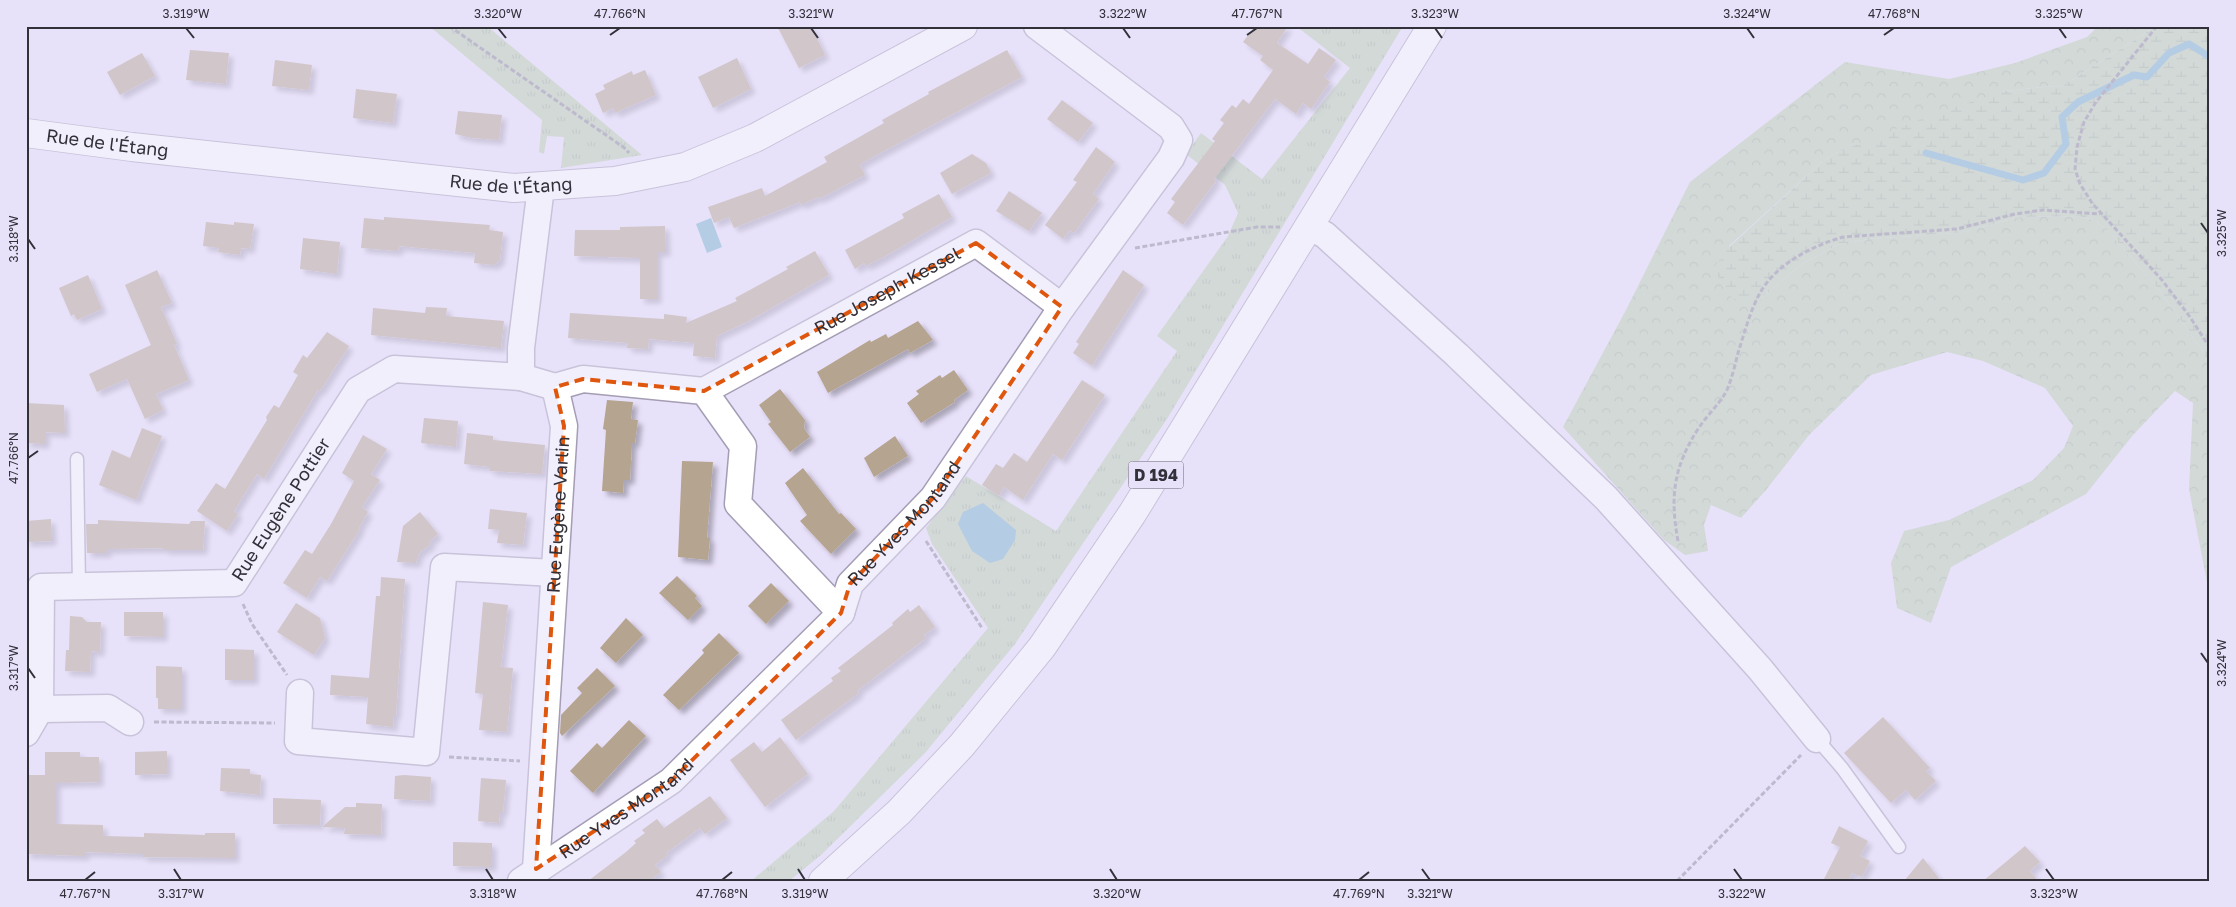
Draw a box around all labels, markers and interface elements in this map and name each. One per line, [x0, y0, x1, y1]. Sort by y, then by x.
text: 3.319°W [163, 6, 210, 21]
text: 3.320°W [474, 6, 523, 21]
text: 47.766°N [594, 6, 646, 21]
text: 3.321°W [788, 6, 834, 21]
text: 3.322°W [1099, 6, 1147, 21]
text: 47.767°N [1231, 6, 1283, 21]
text: 3.323°W [1411, 6, 1459, 21]
text: 3.324°W [1723, 6, 1771, 21]
text: 47.768°N [1868, 6, 1920, 21]
text: 3.325°W [2035, 6, 2083, 21]
street label: Rue de l'Étang [45, 124, 170, 161]
street label: Rue de l'Étang [449, 169, 573, 198]
text: 3.325°W [2214, 209, 2229, 257]
text: 3.318°W [6, 215, 21, 262]
street label: Rue Joseph Kessel [810, 241, 964, 339]
text: 47.766°N [6, 432, 21, 484]
street label: Rue Eugène Pottier [226, 433, 334, 585]
street label: Rue Eugène Varlin [541, 436, 573, 594]
street label: Rue Yves Montand [842, 457, 965, 590]
road number: D 194 [1128, 462, 1184, 488]
text: 3.324°W [2214, 639, 2229, 687]
text: 3.317°W [6, 645, 21, 691]
street label: Rue Yves Montand [554, 753, 698, 863]
text: 47.767°N [59, 886, 111, 901]
text: 3.317°W [158, 886, 204, 901]
text: 3.318°W [470, 886, 517, 901]
text: 47.768°N [696, 886, 748, 901]
text: 3.319°W [782, 886, 829, 901]
text: 3.320°W [1093, 886, 1142, 901]
text: 47.769°N [1333, 886, 1385, 901]
text: 3.321°W [1407, 886, 1453, 901]
text: 3.322°W [1718, 886, 1766, 901]
text: 3.323°W [2030, 886, 2078, 901]

